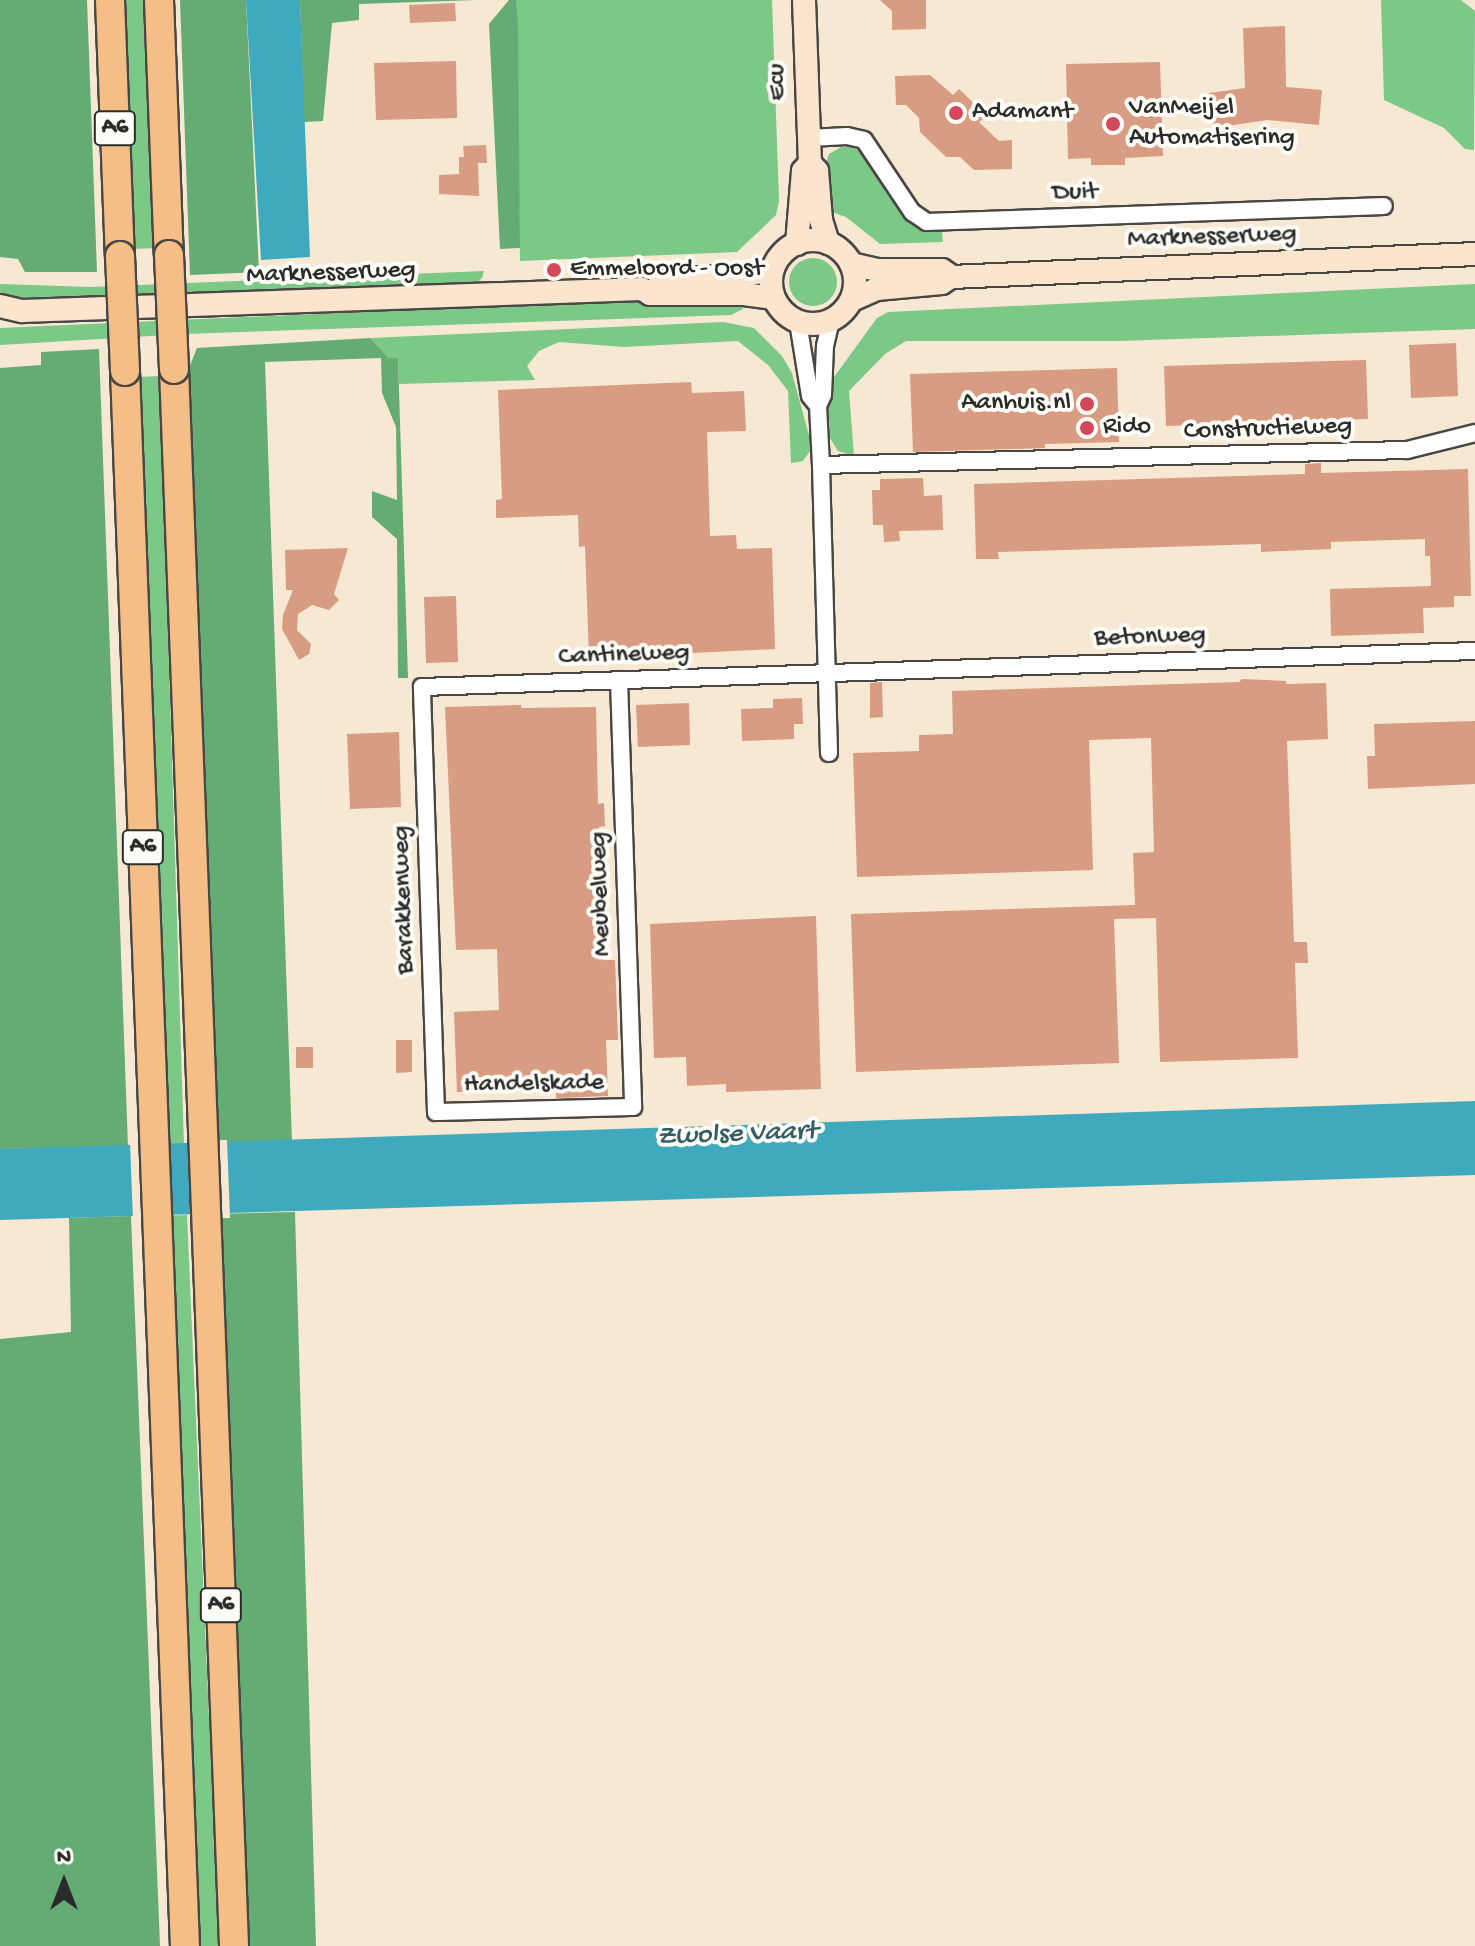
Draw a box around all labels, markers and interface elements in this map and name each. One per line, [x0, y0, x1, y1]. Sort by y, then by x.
street label: Ecu [763, 63, 795, 101]
place label: VanMeijel Automatisering [1129, 93, 1295, 154]
place label: Adamant [972, 97, 1073, 129]
marker: Adamant [947, 104, 965, 122]
road number: A6 [93, 108, 137, 148]
marker: VanMeijel Automatisering [1104, 115, 1122, 133]
street label: Duit [1052, 178, 1098, 210]
street label: Marknesserweg [1127, 219, 1297, 257]
place label: Emmeloord - Oost [570, 254, 764, 286]
street label: Marknesserweg [246, 255, 416, 293]
marker: Emmeloord - Oost [545, 261, 563, 279]
place label: Aanhuis.nl [961, 388, 1071, 420]
marker: Aanhuis.nl [1078, 395, 1096, 413]
street label: Constructieweg [1183, 411, 1353, 449]
place label: Rido [1103, 412, 1151, 444]
marker: Rido [1078, 419, 1096, 437]
street label: Betonweg [1094, 620, 1206, 656]
street label: Cantineweg [558, 638, 690, 674]
street label: Barakkenweg [387, 825, 423, 975]
road number: A6 [121, 827, 165, 867]
street label: Meubelweg [584, 831, 620, 957]
street label: Handelskade [464, 1068, 604, 1102]
water label: Zwolse Vaart [657, 1115, 817, 1155]
road number: A6 [199, 1585, 243, 1625]
north arrow [24, 1842, 104, 1922]
text: N [57, 1845, 71, 1871]

